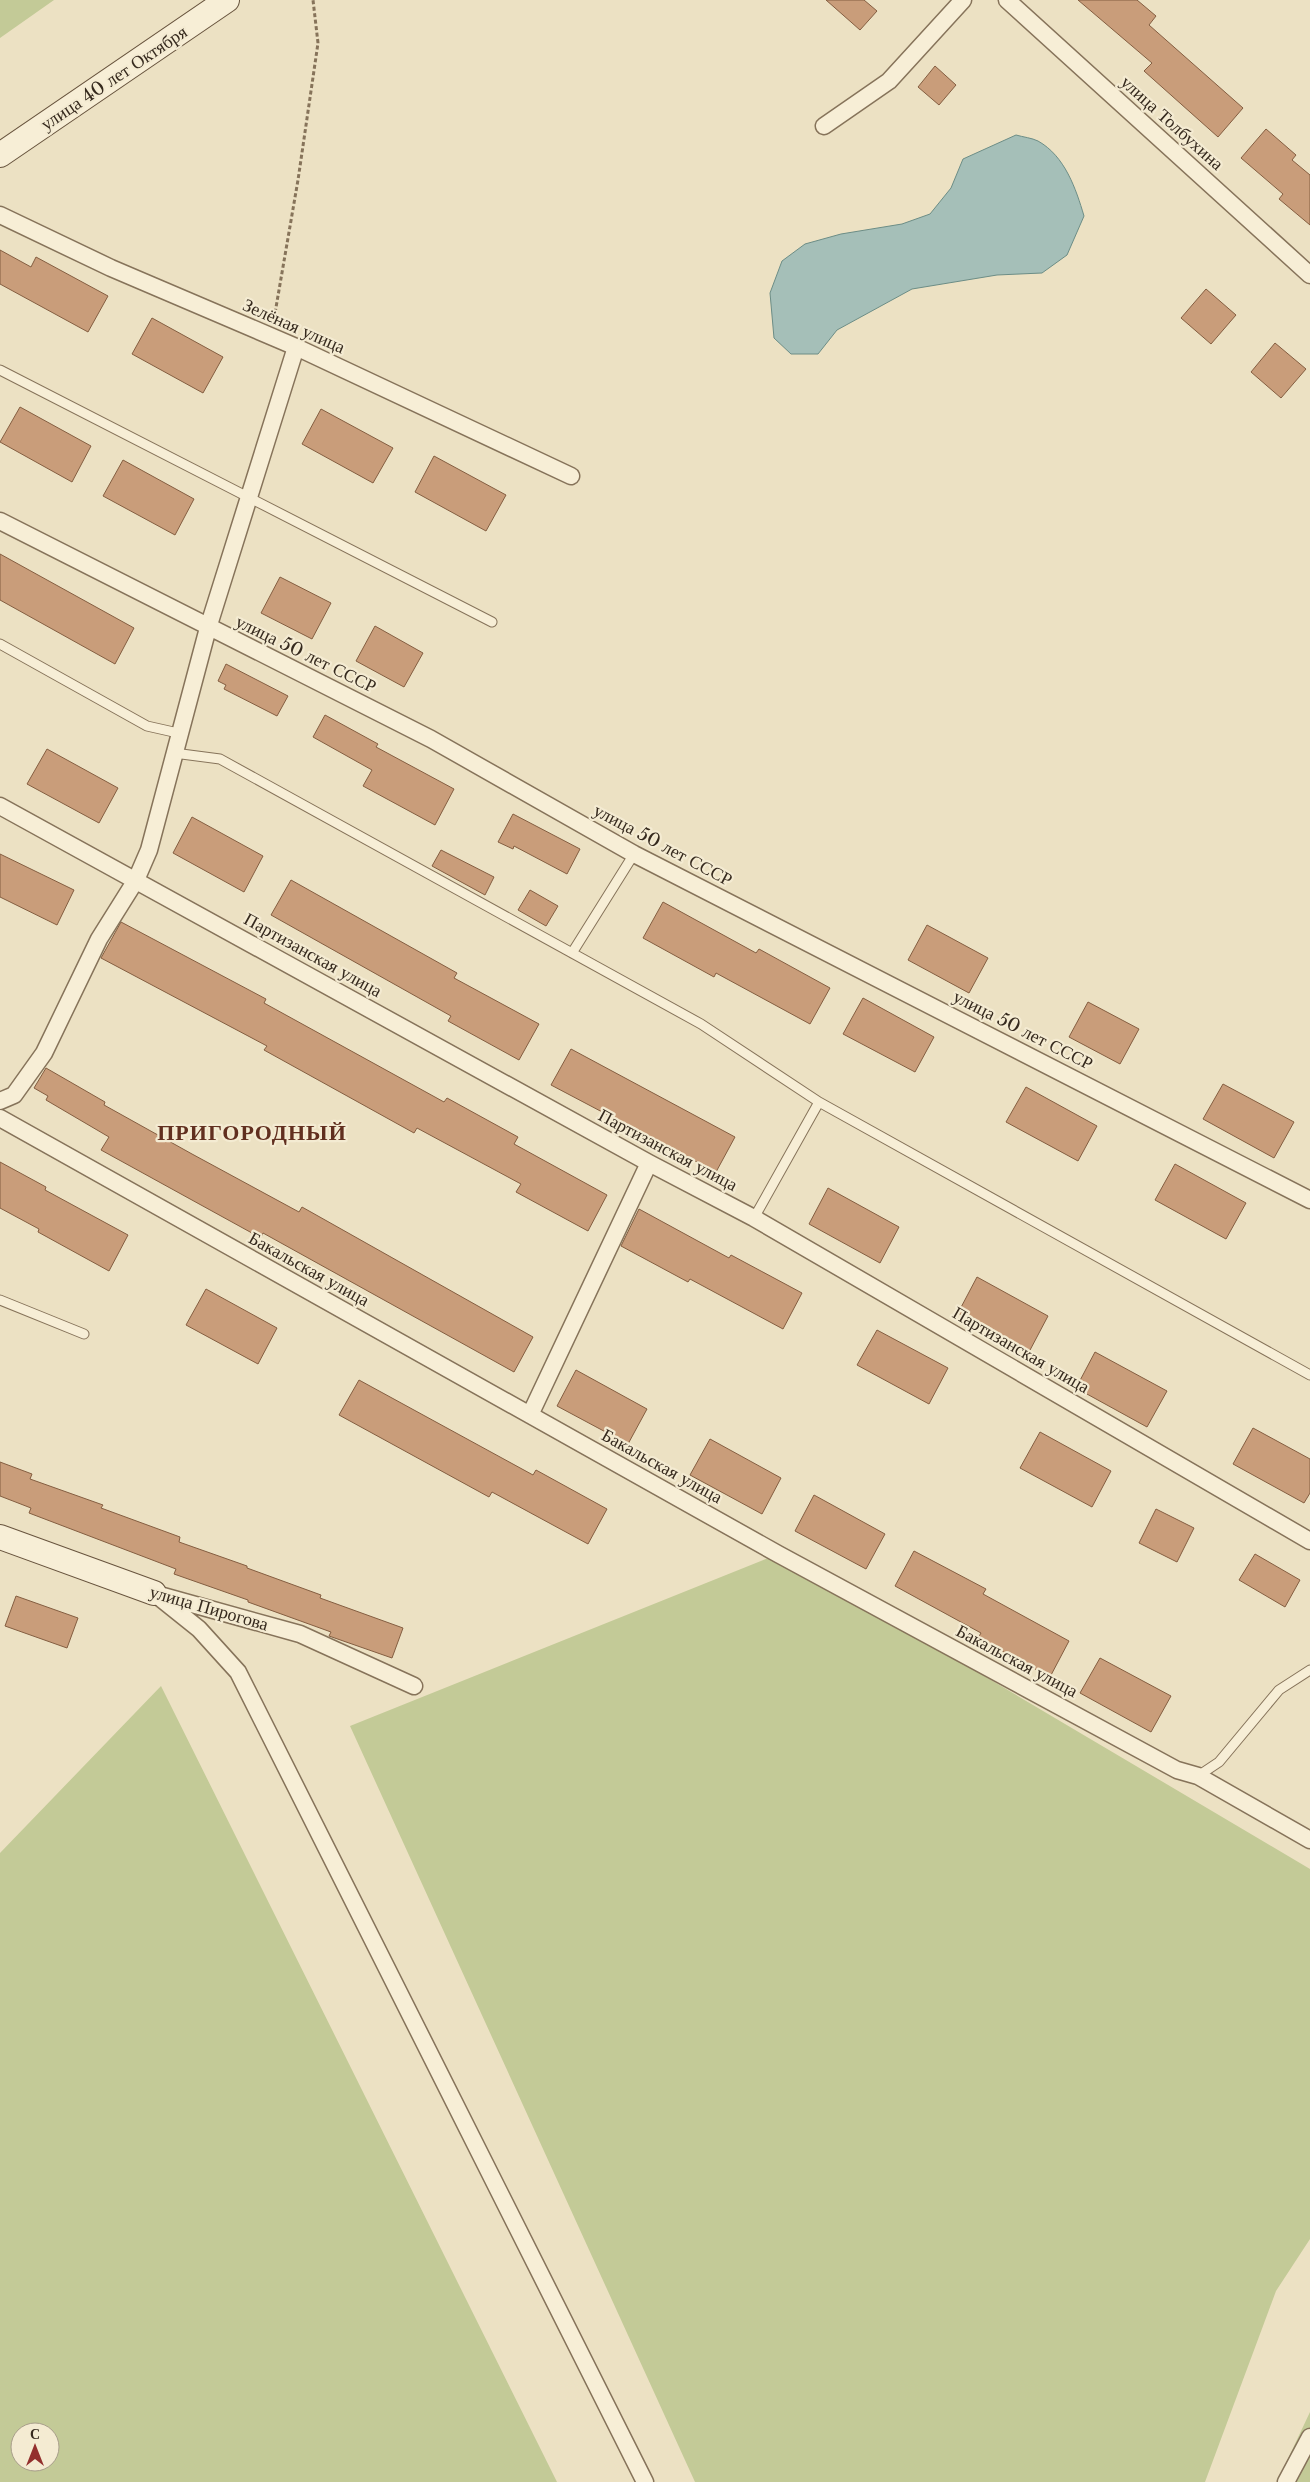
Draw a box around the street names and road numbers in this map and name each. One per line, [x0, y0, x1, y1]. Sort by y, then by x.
street label: улица 40 лет Октября [37, 21, 191, 135]
street label: улица Толбухина [1116, 71, 1228, 175]
street label: Зелёная улица [240, 294, 348, 358]
street label: улица 50 лет СССР [232, 610, 380, 698]
street label: улица 50 лет СССР [590, 799, 736, 891]
street label: Партизанская улица [240, 908, 386, 1002]
street label: улица 50 лет СССР [949, 985, 1097, 1075]
street label: Партизанская улица [595, 1104, 741, 1196]
street label: Бакальская улица [245, 1227, 373, 1311]
street label: Партизанская улица [949, 1302, 1093, 1398]
street label: Бакальская улица [598, 1424, 726, 1508]
street label: улица Пирогова [147, 1581, 271, 1635]
street label: Бакальская улица [952, 1620, 1082, 1702]

